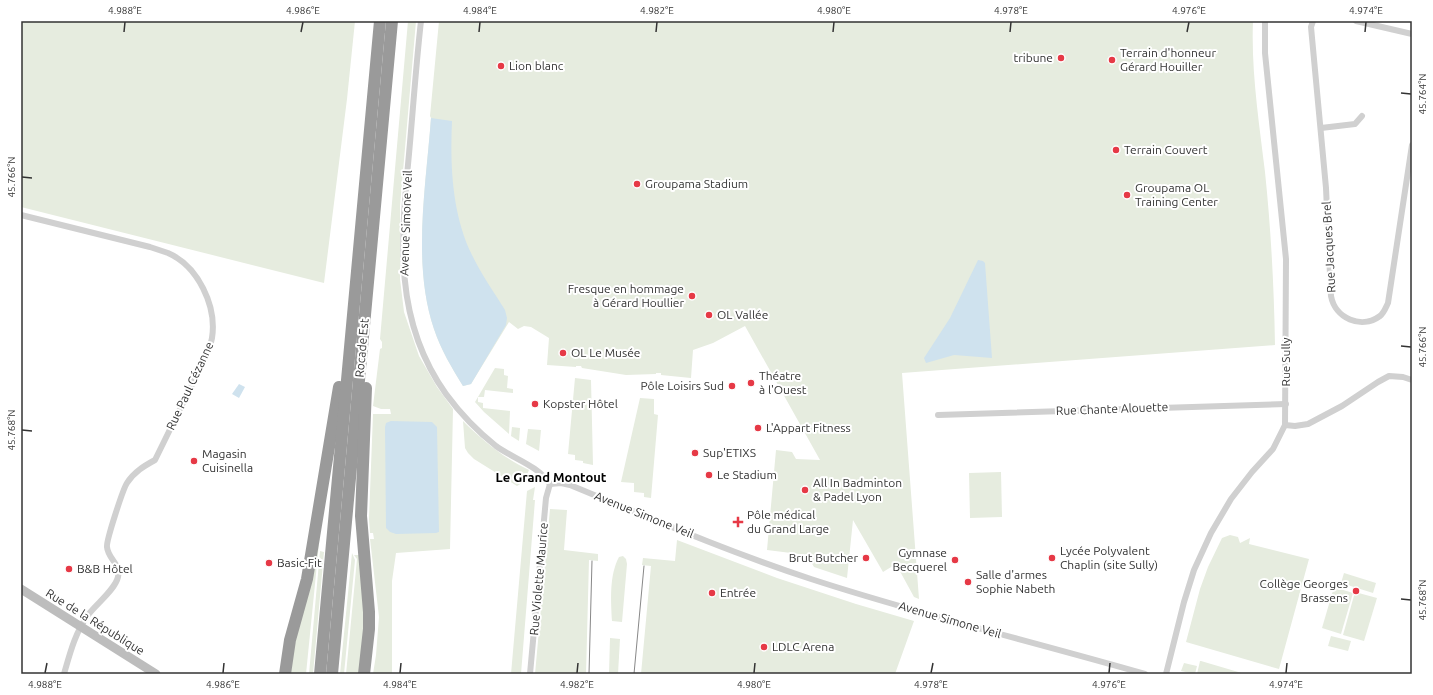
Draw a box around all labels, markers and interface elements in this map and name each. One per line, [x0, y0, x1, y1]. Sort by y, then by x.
text: 4.988°E [108, 5, 142, 16]
text: 4.986°E [286, 5, 320, 16]
text: 4.984°E [463, 5, 497, 16]
text: 4.982°E [640, 5, 674, 16]
text: 4.980°E [817, 5, 851, 16]
text: 4.978°E [994, 5, 1028, 16]
text: 4.976°E [1172, 5, 1206, 16]
text: 4.974°E [1349, 5, 1383, 16]
place label: Terrain d'honneur Gérard Houiller [1120, 46, 1216, 73]
place label: tribune [1013, 51, 1053, 64]
marker: tribune [1056, 53, 1066, 63]
marker: Terrain d'honneur Gérard Houiller [1107, 55, 1117, 65]
place label: Lion blanc [509, 59, 564, 72]
marker: Lion blanc [496, 61, 506, 71]
text: 45.764°N [1417, 73, 1428, 115]
place label: Terrain Couvert [1124, 143, 1208, 156]
marker: Terrain Couvert [1111, 145, 1121, 155]
text: 45.766°N [6, 156, 17, 198]
street label: Avenue Simone Veil [397, 170, 414, 276]
place label: Groupama Stadium [645, 177, 748, 190]
marker: Groupama Stadium [632, 179, 642, 189]
place label: Groupama OL Training Center [1135, 181, 1218, 208]
marker: Groupama OL Training Center [1122, 190, 1132, 200]
street label: Rue Jacques Brel [1320, 201, 1337, 293]
place label: Fresque en hommage à Gérard Houllier [568, 282, 684, 309]
marker: Fresque en hommage à Gérard Houllier [687, 291, 697, 301]
place label: OL Vallée [717, 308, 768, 321]
marker: OL Vallée [704, 310, 714, 320]
street label: Rocade Est [352, 318, 371, 378]
text: 45.766°N [1417, 326, 1428, 368]
street label: Rue Sully [1279, 337, 1292, 386]
street label: Rue Paul Cézanne [163, 340, 216, 432]
place label: OL Le Musée [571, 346, 640, 359]
marker: OL Le Musée [558, 348, 568, 358]
place label: Théatre à l'Ouest [759, 369, 807, 396]
marker: Théatre à l'Ouest [746, 378, 756, 388]
place label: Pôle Loisirs Sud [641, 379, 724, 392]
marker: Pôle Loisirs Sud [727, 381, 737, 391]
place label: Kopster Hôtel [543, 397, 618, 410]
marker: Kopster Hôtel [530, 399, 540, 409]
street label: Rue Chante Alouette [1056, 400, 1168, 417]
text: 45.768°N [6, 409, 17, 451]
place label: L'Appart Fitness [766, 421, 851, 434]
marker: L'Appart Fitness [753, 423, 763, 433]
place label: Sup'ETIXS [703, 446, 756, 459]
place label: Magasin Cuisinella [202, 447, 253, 474]
marker: Sup'ETIXS [690, 448, 700, 458]
marker: Magasin Cuisinella [189, 456, 199, 466]
place label: Le Stadium [717, 468, 777, 481]
district label: Le Grand Montout [496, 470, 607, 484]
marker: Le Stadium [704, 470, 714, 480]
place label: All In Badminton & Padel Lyon [813, 476, 902, 503]
marker: All In Badminton & Padel Lyon [800, 485, 810, 495]
street label: Avenue Simone Veil [593, 489, 696, 540]
place label: Pôle médical du Grand Large [747, 508, 829, 535]
marker: Pôle médical du Grand Large [732, 516, 744, 528]
street label: Rue Violette Maurice [527, 522, 550, 636]
place label: Lycée Polyvalent Chaplin (site Sully) [1060, 544, 1158, 572]
place label: Gymnase Becquerel [892, 546, 947, 573]
place label: Brut Butcher [789, 551, 858, 564]
marker: Brut Butcher [861, 553, 871, 563]
marker: Lycée Polyvalent Chaplin (site Sully) [1047, 553, 1057, 563]
marker: Gymnase Becquerel [950, 555, 960, 565]
place label: Basic-Fit [277, 556, 322, 569]
marker: Basic-Fit [264, 558, 274, 568]
place label: B&B Hôtel [77, 562, 133, 575]
marker: B&B Hôtel [64, 564, 74, 574]
place label: Salle d'armes Sophie Nabeth [976, 568, 1055, 595]
marker: Salle d'armes Sophie Nabeth [963, 577, 973, 587]
place label: Collège Georges Brassens [1260, 577, 1348, 604]
text: 45.768°N [1417, 579, 1428, 621]
street label: Rue de la République [44, 586, 147, 657]
place label: Entrée [720, 586, 756, 599]
marker: Collège Georges Brassens [1351, 586, 1361, 596]
marker: Entrée [707, 588, 717, 598]
street label: Avenue Simone Veil [897, 599, 1003, 640]
place label: LDLC Arena [772, 640, 834, 653]
marker: LDLC Arena [759, 642, 769, 652]
text: 4.988°E [28, 679, 62, 690]
text: 4.986°E [206, 679, 240, 690]
text: 4.984°E [383, 679, 417, 690]
text: 4.982°E [560, 679, 594, 690]
text: 4.980°E [737, 679, 771, 690]
text: 4.978°E [914, 679, 948, 690]
text: 4.976°E [1092, 679, 1126, 690]
text: 4.974°E [1269, 679, 1303, 690]

